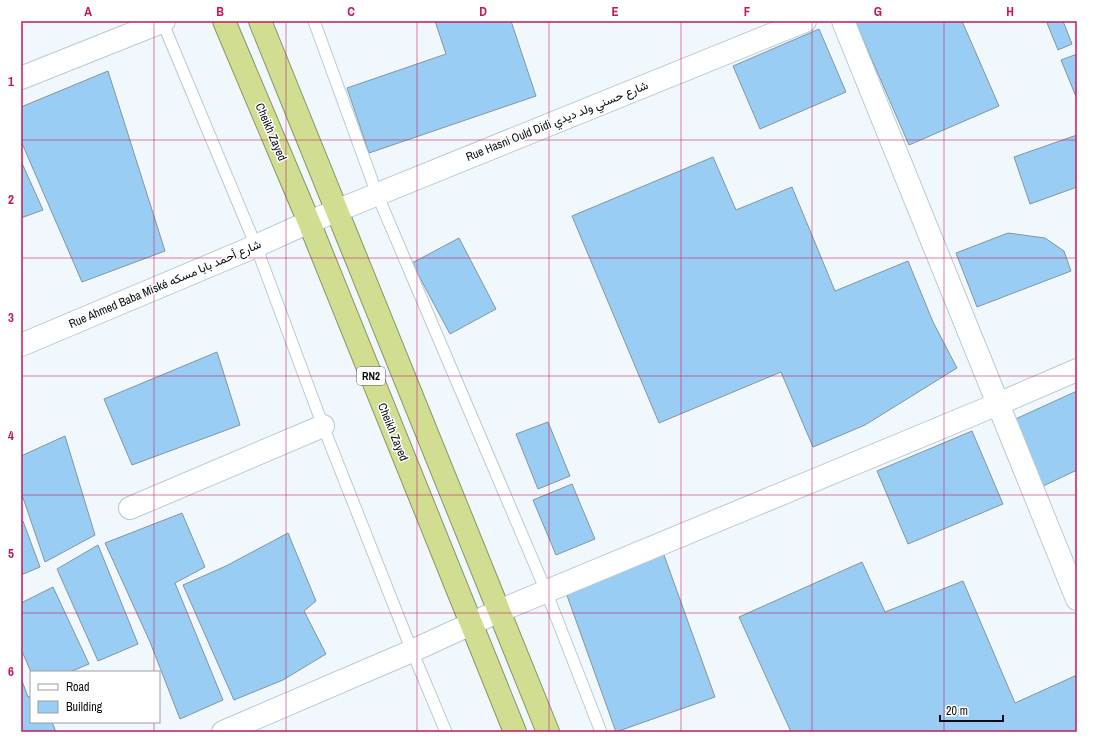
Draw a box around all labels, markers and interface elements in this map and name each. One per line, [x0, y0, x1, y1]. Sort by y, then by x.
text: A [84, 3, 92, 20]
text: B [216, 3, 224, 20]
text: C [347, 3, 355, 20]
text: D [479, 3, 487, 20]
text: E [611, 3, 619, 20]
text: F [744, 3, 751, 20]
text: G [874, 3, 882, 20]
text: H [1006, 3, 1014, 20]
text: 1 [8, 73, 14, 90]
street label: Rue Hasni Ould Didi شارع حسني ولد ديدي [463, 77, 651, 167]
street label: Cheikh Zayed [252, 101, 290, 163]
text: 2 [8, 191, 14, 208]
street label: Rue Ahmed Baba Miské شارع أحمد بابا مسكه [66, 236, 264, 333]
text: 3 [8, 309, 14, 326]
road number: RN2 [357, 367, 385, 385]
street label: Cheikh Zayed [374, 401, 412, 463]
text: 4 [8, 427, 14, 444]
text: 5 [8, 545, 14, 562]
text: 6 [8, 663, 14, 680]
legend [30, 671, 160, 723]
text: Road [66, 679, 90, 695]
scale bar [940, 697, 1003, 723]
text: Building [66, 699, 103, 715]
text: 20 m [946, 703, 968, 719]

